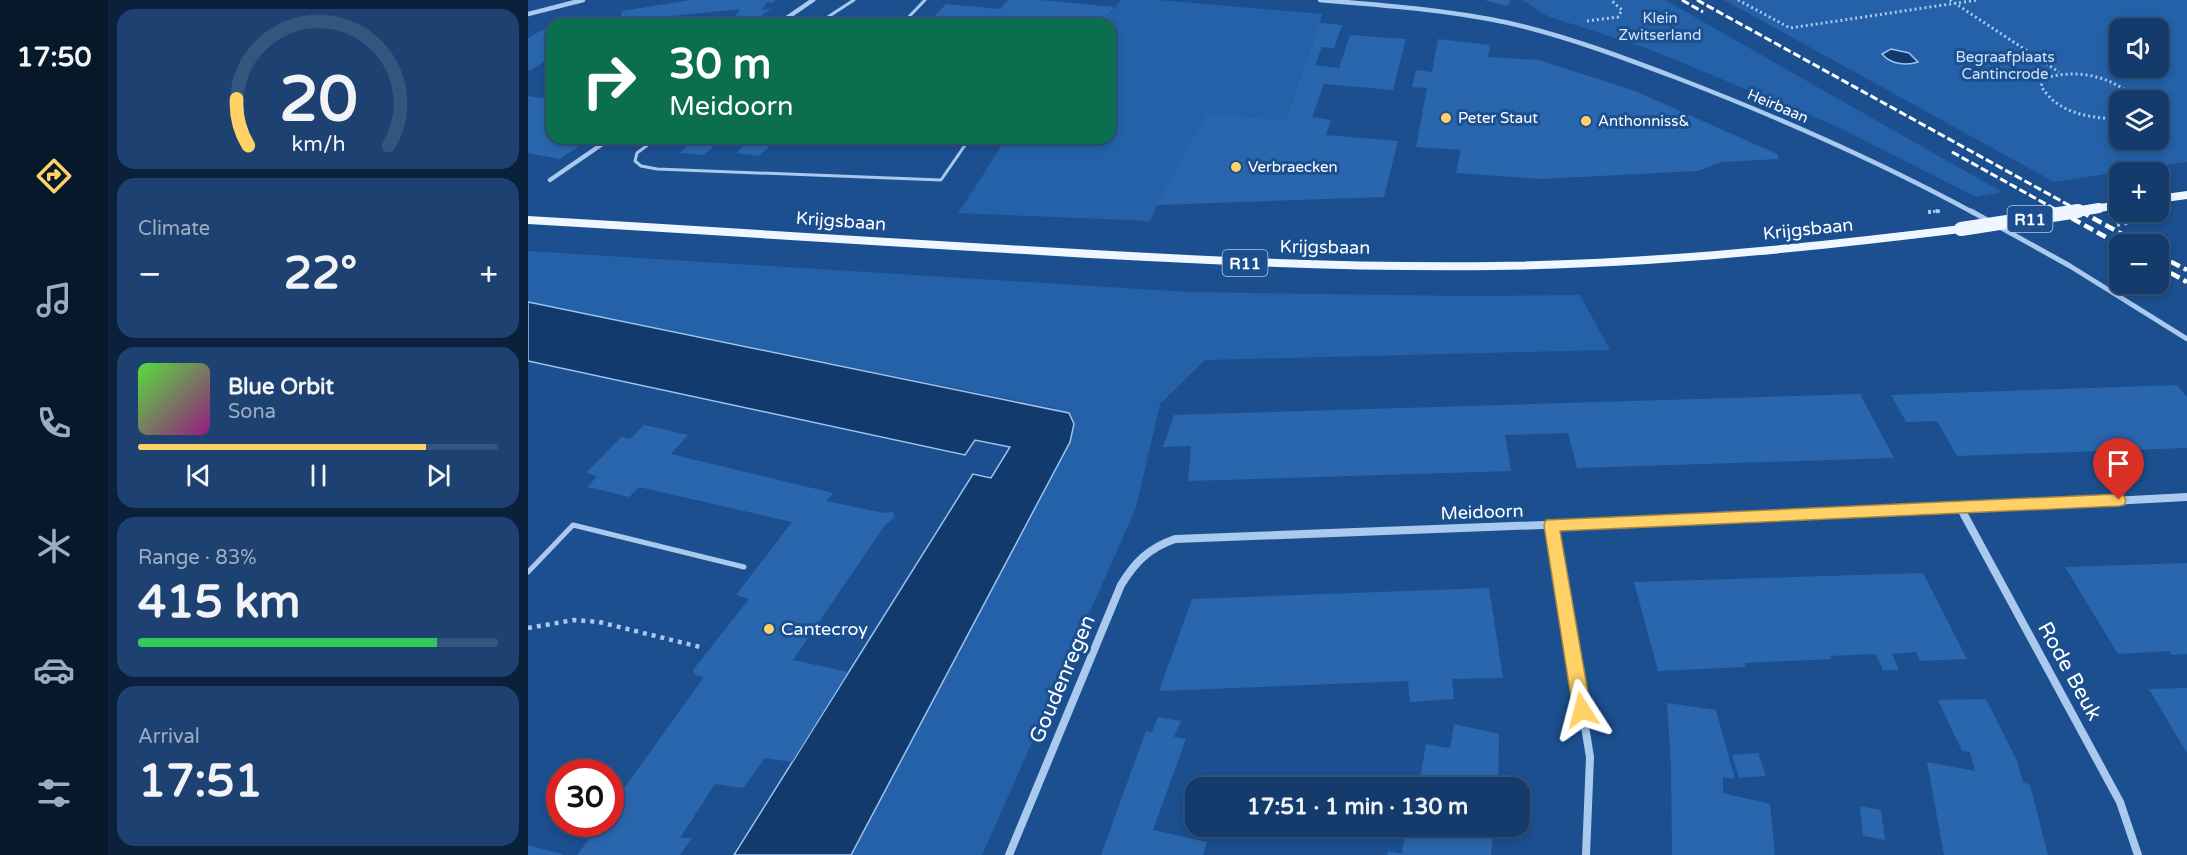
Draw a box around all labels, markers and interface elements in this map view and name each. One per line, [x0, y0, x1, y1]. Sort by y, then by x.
park label: Klein Zwitserland [1618, 9, 1702, 44]
map controls [2109, 18, 2169, 294]
button: sound [2109, 18, 2169, 78]
text: 30 m [669, 39, 771, 90]
text: 17:50 [17, 41, 91, 74]
icon: right [570, 42, 648, 120]
park label: Begraafplaats Cantincrode [1955, 48, 2055, 83]
text: 20 [279, 63, 357, 138]
street label: Heirbaan [1745, 85, 1811, 127]
text: Meidoorn [669, 90, 793, 123]
button: layers [2109, 90, 2169, 150]
place label: Peter Staut [1458, 109, 1538, 127]
marker: Peter Staut [1439, 111, 1453, 125]
place label: Anthonniss& [1598, 112, 1689, 130]
marker: Anthonniss& [1579, 114, 1593, 128]
text: km/h [291, 131, 345, 157]
icon: directions [33, 155, 75, 197]
place label: Verbraecken [1248, 158, 1338, 176]
marker: Verbraecken [1229, 160, 1243, 174]
button: + [2109, 162, 2169, 222]
road number: R11 [2008, 206, 2052, 232]
street label: Krijgsbaan [795, 207, 887, 235]
street label: Krijgsbaan [1762, 213, 1854, 245]
text: Climate [138, 217, 210, 241]
button: − [2109, 234, 2169, 294]
street label: Krijgsbaan [1280, 235, 1370, 259]
text: 22° [284, 247, 357, 301]
road number: R11 [1222, 250, 1268, 276]
text: − [138, 255, 162, 294]
text: + [479, 255, 498, 294]
icon: music [33, 279, 75, 321]
text: Blue Orbit [228, 374, 334, 400]
text: Sona [228, 400, 276, 424]
icon: phone [33, 402, 75, 444]
pin [2093, 438, 2144, 500]
icon: arrive [2102, 447, 2135, 480]
icon: previous [182, 459, 215, 492]
icon: pause [302, 459, 335, 492]
icon: next [422, 459, 455, 492]
street label: Meidoorn [1440, 500, 1524, 524]
icon: climate [33, 525, 75, 567]
text: Range · 83% [138, 546, 257, 570]
text: 415 km [138, 576, 300, 630]
street label: Goudenregen [1024, 611, 1101, 747]
place label: Cantecroy [781, 618, 868, 640]
street label: Rode Beuk [2032, 618, 2107, 725]
marker: Cantecroy [762, 622, 776, 636]
icon: car [33, 649, 75, 691]
position arrow [1550, 678, 1614, 742]
text: Arrival [138, 725, 200, 749]
text: 17:51 [138, 755, 263, 809]
speed limit sign: 30 [546, 759, 624, 837]
icon: filters [33, 772, 75, 814]
text: 17:51 · 1 min · 130 m [1247, 794, 1468, 820]

